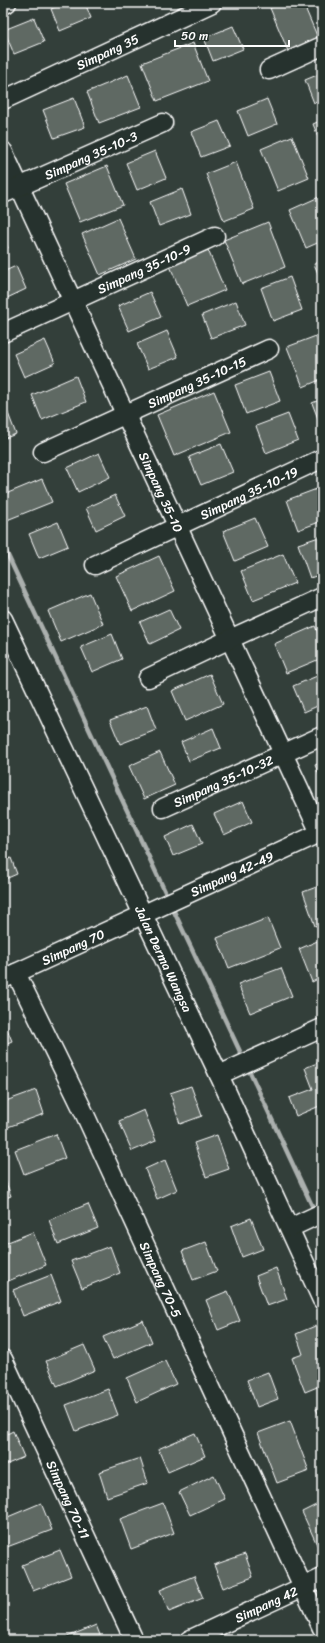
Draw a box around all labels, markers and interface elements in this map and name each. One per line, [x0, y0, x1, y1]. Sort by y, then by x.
scale bar [175, 22, 289, 48]
text: 50 m [181, 25, 208, 47]
street label: Simpang 35 [72, 27, 143, 77]
street label: Simpang 35-10-3 [40, 125, 141, 186]
street label: Simpang 35-10-9 [93, 237, 195, 300]
street label: Simpang 35-10-15 [144, 350, 250, 415]
street label: Simpang 35-10 [132, 448, 190, 537]
street label: Simpang 35-10-19 [196, 460, 302, 526]
street label: Simpang 35-10-32 [169, 748, 278, 814]
street label: Simpang 42-49 [186, 845, 278, 903]
street label: Jalan Derma Wangsa [128, 901, 199, 1017]
street label: Simpang 70 [38, 923, 109, 972]
street label: Simpang 70-5 [133, 1238, 188, 1322]
street label: Simpang 70-11 [40, 1456, 97, 1543]
street label: Simpang 42 [231, 1580, 302, 1629]

